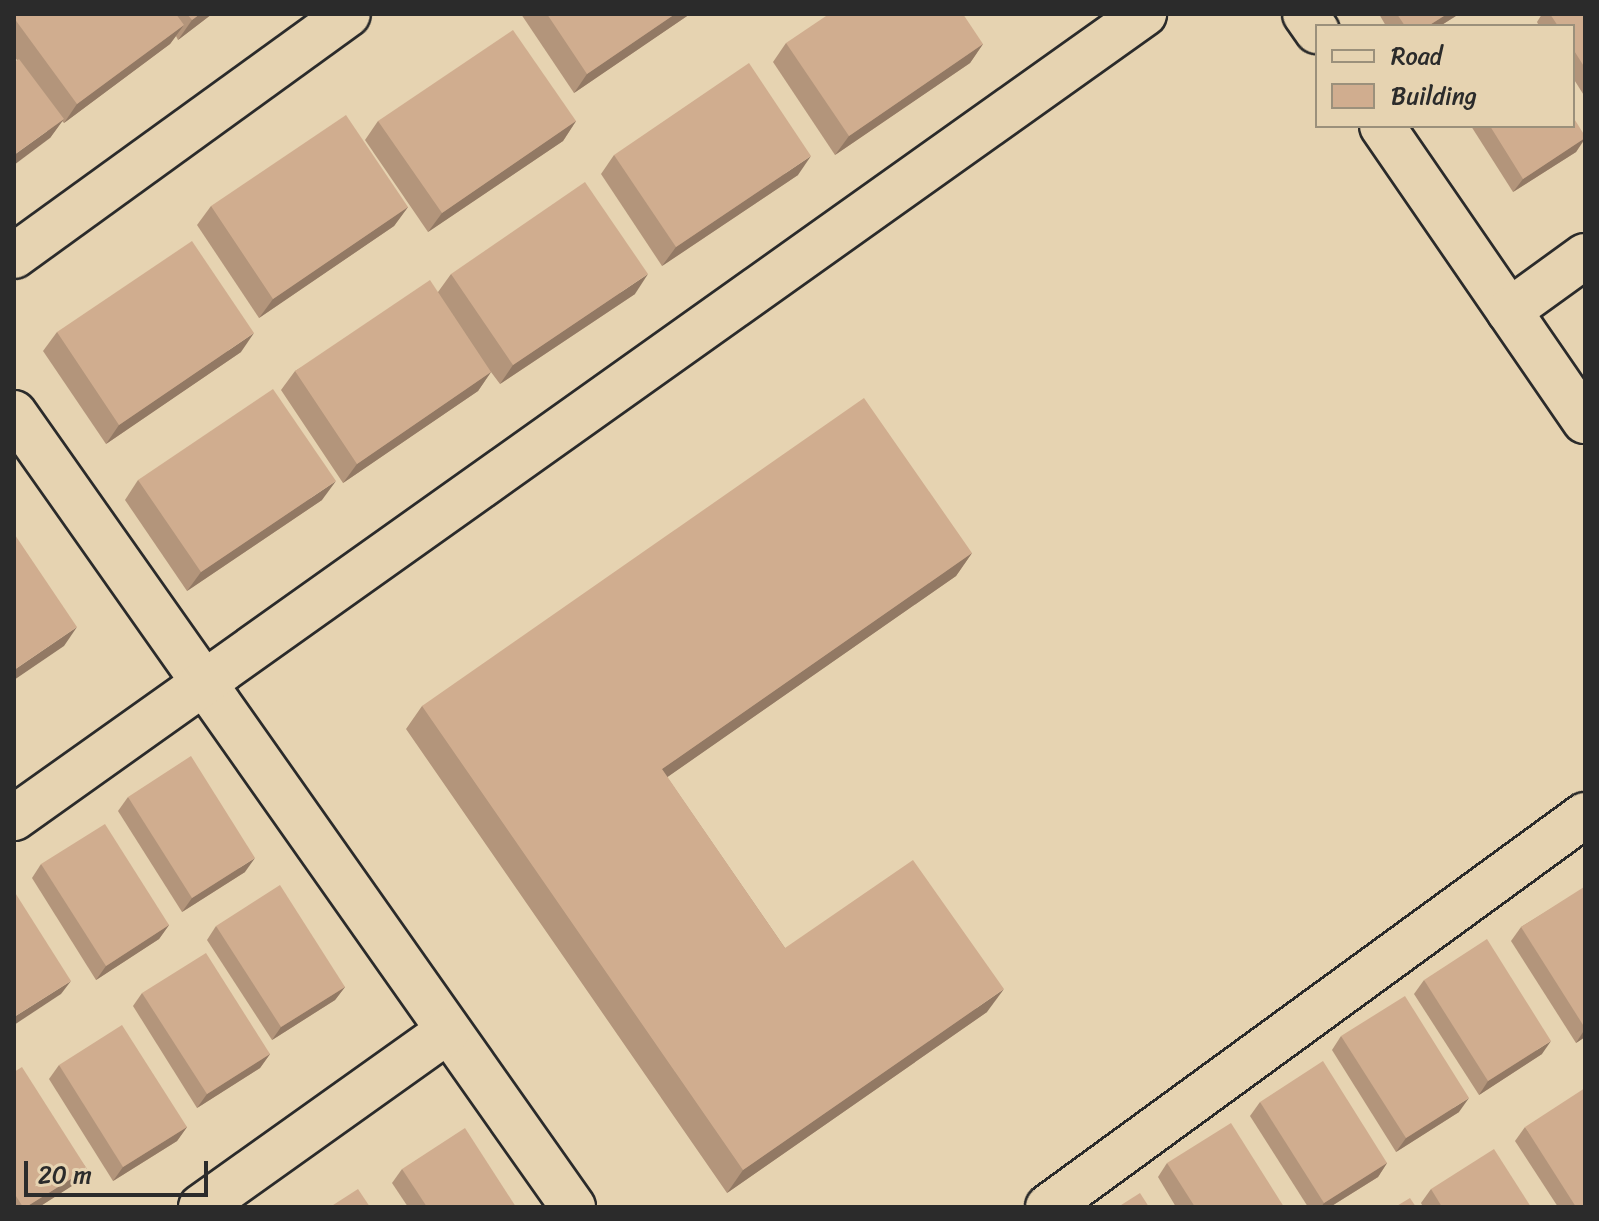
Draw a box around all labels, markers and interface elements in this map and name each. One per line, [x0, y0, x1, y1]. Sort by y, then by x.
legend [1315, 24, 1575, 128]
text: Road [1391, 35, 1442, 77]
text: Building [1391, 75, 1477, 117]
scale bar [28, 1145, 212, 1195]
text: 20 m [38, 1154, 92, 1196]

